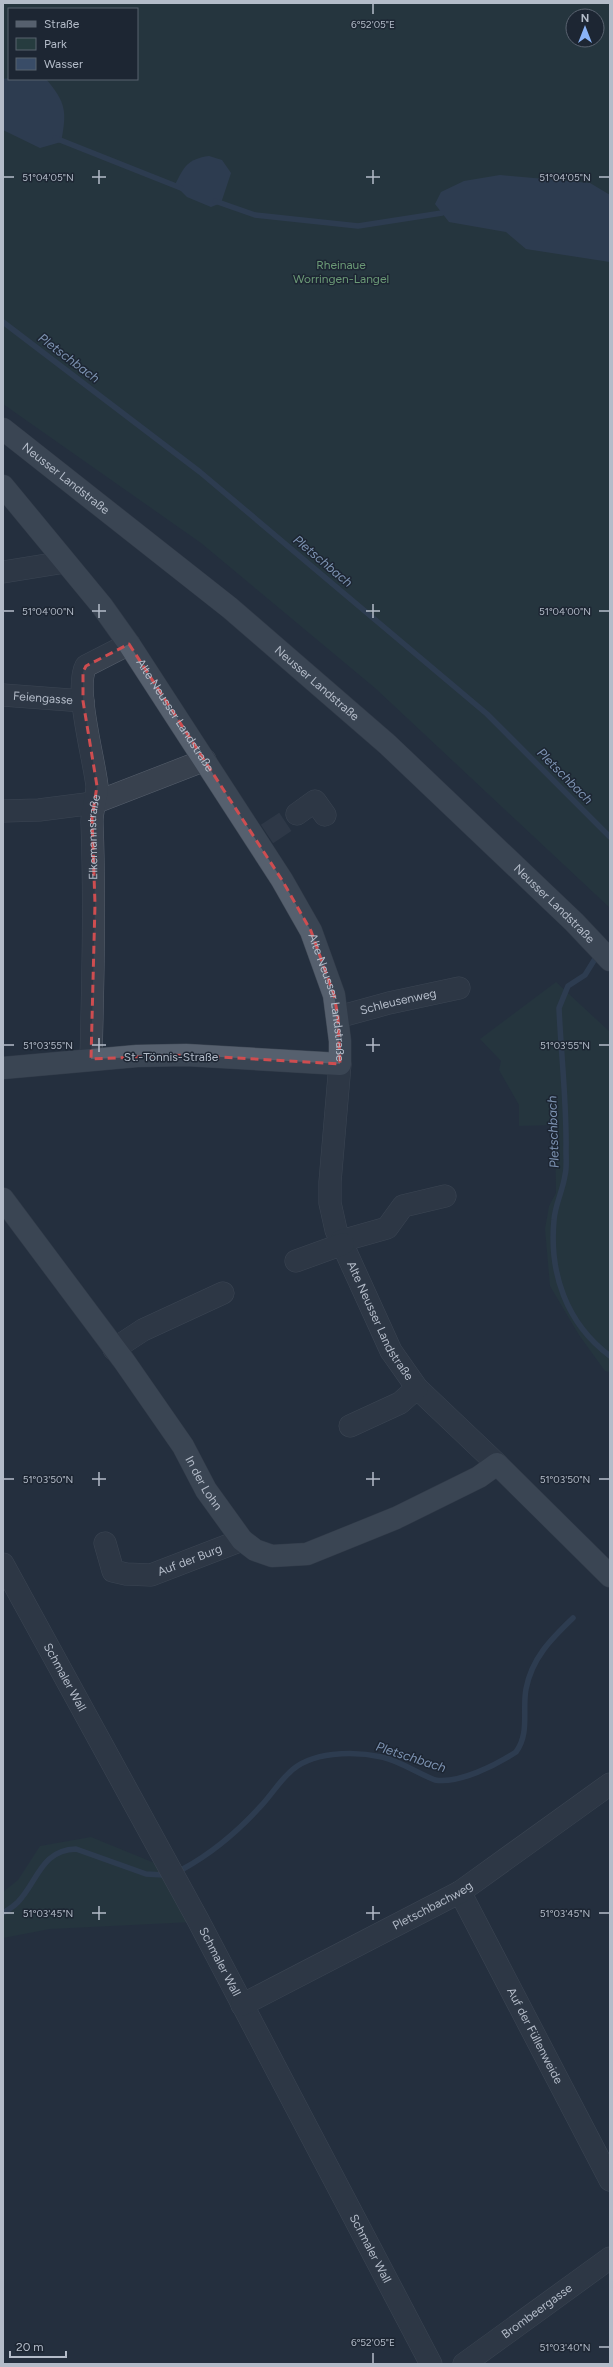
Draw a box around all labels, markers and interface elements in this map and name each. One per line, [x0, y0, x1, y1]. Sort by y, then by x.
legend [8, 8, 138, 80]
north arrow [565, 8, 605, 48]
text: N [581, 12, 589, 25]
text: Straße [44, 17, 80, 31]
text: 6°52'05"E [351, 18, 395, 31]
text: Park [44, 37, 67, 51]
text: Wasser [44, 57, 83, 71]
text: 51°04'05"N [22, 171, 74, 184]
text: 51°04'05"N [539, 171, 591, 184]
park label: Rheinaue Worringen-Langel [293, 258, 389, 286]
water label: Pletschbach [36, 330, 102, 386]
street label: Neusser Landstraße [19, 440, 113, 517]
water label: Pletschbach [290, 532, 356, 590]
text: 51°04'00"N [22, 605, 74, 618]
text: 51°04'00"N [539, 605, 591, 618]
street label: Neusser Landstraße [272, 643, 362, 724]
street label: Alte Neusser Landstraße [133, 656, 217, 775]
street label: Feiengasse [12, 689, 74, 707]
water label: Pletschbach [534, 745, 596, 807]
street label: Elkemannstraße [85, 793, 103, 880]
street label: Neusser Landstraße [511, 861, 598, 946]
street label: Alte Neusser Landstraße [305, 931, 347, 1062]
street label: Schleusenweg [358, 986, 438, 1018]
text: 51°03'55"N [23, 1039, 73, 1052]
text: 51°03'55"N [540, 1039, 590, 1052]
street label: St.-Tönnis-Straße [124, 1050, 219, 1064]
water label: Pletschbach [544, 1095, 562, 1169]
street label: Alte Neusser Landstraße [344, 1259, 417, 1383]
street label: In der Lohn [182, 1454, 225, 1513]
text: 51°03'50"N [23, 1473, 73, 1486]
text: 51°03'50"N [540, 1473, 590, 1486]
street label: Auf der Burg [155, 1541, 224, 1579]
street label: Schmaler Wall [41, 1641, 89, 1714]
water label: Pletschbach [374, 1739, 448, 1775]
street label: Pletschbachweg [390, 1878, 475, 1933]
text: 51°03'45"N [23, 1907, 73, 1920]
text: 51°03'45"N [540, 1907, 590, 1920]
street label: Schmaler Wall [196, 1925, 244, 1998]
street label: Auf der Füllenweide [504, 1985, 566, 2087]
street label: Schmaler Wall [347, 2212, 394, 2285]
street label: Brombeergasse [499, 2281, 575, 2341]
scale bar [10, 2333, 66, 2359]
text: 6°52'05"E [351, 2336, 395, 2349]
text: 20 m [16, 2340, 44, 2354]
text: 51°03'40"N [540, 2341, 590, 2354]

